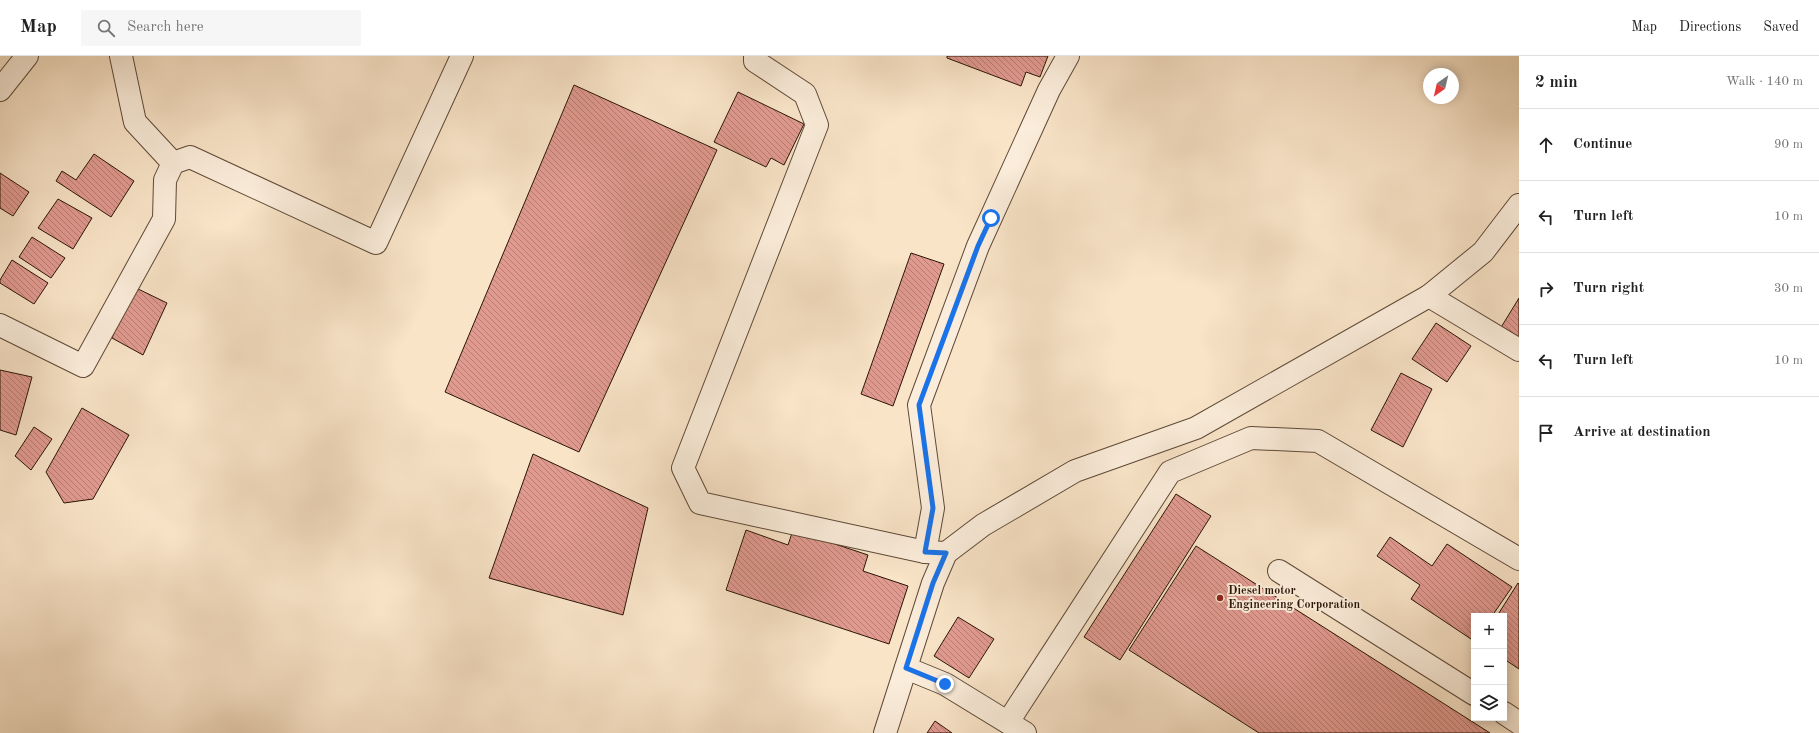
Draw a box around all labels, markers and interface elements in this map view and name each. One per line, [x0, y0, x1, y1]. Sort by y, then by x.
search box [81, 10, 361, 46]
icon: search [95, 17, 117, 39]
text: Map [20, 18, 57, 37]
text: Search here [127, 20, 204, 35]
text: Map [1631, 20, 1657, 34]
text: Directions [1679, 20, 1741, 34]
text: Saved [1763, 20, 1799, 34]
north arrow [1423, 68, 1459, 104]
text: 2 min [1535, 74, 1578, 91]
text: Walk · 140 m [1726, 75, 1803, 88]
icon: ahead [1535, 134, 1557, 156]
text: Continue [1573, 137, 1632, 152]
text: 90 m [1774, 138, 1803, 151]
icon: left [1535, 206, 1557, 228]
route start [982, 209, 1000, 227]
text: Turn left [1573, 209, 1633, 224]
text: 10 m [1774, 210, 1803, 223]
icon: right [1535, 278, 1557, 300]
text: Turn right [1573, 281, 1644, 296]
text: 30 m [1774, 282, 1803, 295]
icon: left [1535, 350, 1557, 372]
text: Turn left [1573, 353, 1633, 368]
text: 10 m [1774, 354, 1803, 367]
icon: arrive [1535, 422, 1557, 444]
text: Arrive at destination [1573, 425, 1711, 440]
place label: Diesel motor Engineering Corporation [1228, 585, 1361, 611]
marker: Diesel motor Engineering Corporation [1215, 593, 1225, 603]
map controls [1471, 613, 1507, 721]
button: + [1471, 613, 1507, 649]
button: − [1471, 649, 1507, 685]
route end [936, 675, 954, 693]
button: layers [1471, 685, 1507, 721]

